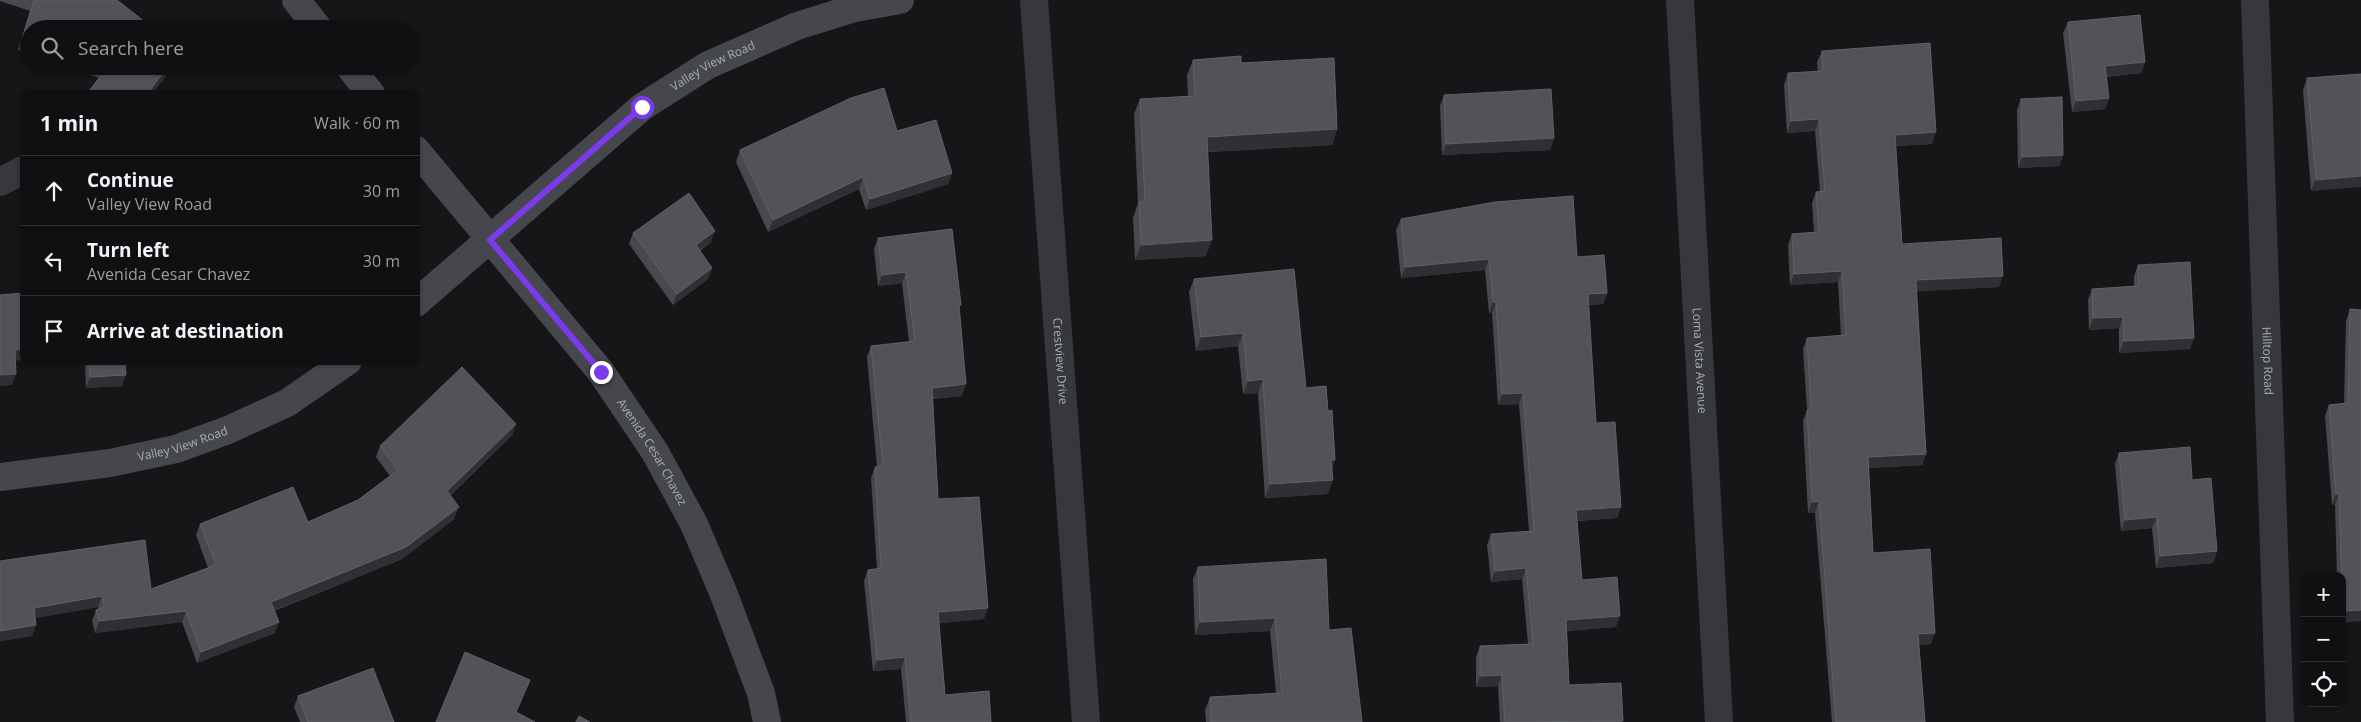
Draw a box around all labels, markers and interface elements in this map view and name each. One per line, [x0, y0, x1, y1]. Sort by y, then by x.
search box [20, 20, 420, 75]
icon: search [38, 34, 66, 62]
text: Search here [78, 35, 184, 61]
street label: Valley View Road [667, 36, 757, 95]
route start [631, 96, 654, 119]
text: 1 min [40, 109, 98, 137]
text: Walk · 60 m [314, 112, 400, 134]
text: Continue [87, 167, 174, 193]
icon: ahead [40, 177, 68, 205]
text: 30 m [363, 180, 400, 202]
text: Valley View Road [87, 193, 212, 215]
text: Turn left [87, 237, 169, 263]
icon: left [40, 247, 68, 275]
text: 30 m [363, 250, 400, 272]
text: Avenida Cesar Chavez [87, 263, 250, 285]
street label: Loma Vista Avenue [1689, 307, 1711, 414]
icon: arrive [40, 317, 68, 345]
street label: Crestview Drive [1049, 317, 1072, 405]
text: Arrive at destination [87, 318, 284, 344]
street label: Hilltop Road [2258, 326, 2278, 395]
route end [590, 361, 613, 384]
street label: Avenida Cesar Chavez [613, 395, 692, 509]
street label: Valley View Road [136, 422, 230, 465]
map controls [2301, 572, 2346, 707]
button: + [2301, 572, 2346, 617]
button: − [2301, 617, 2346, 662]
button: locate [2301, 662, 2346, 707]

